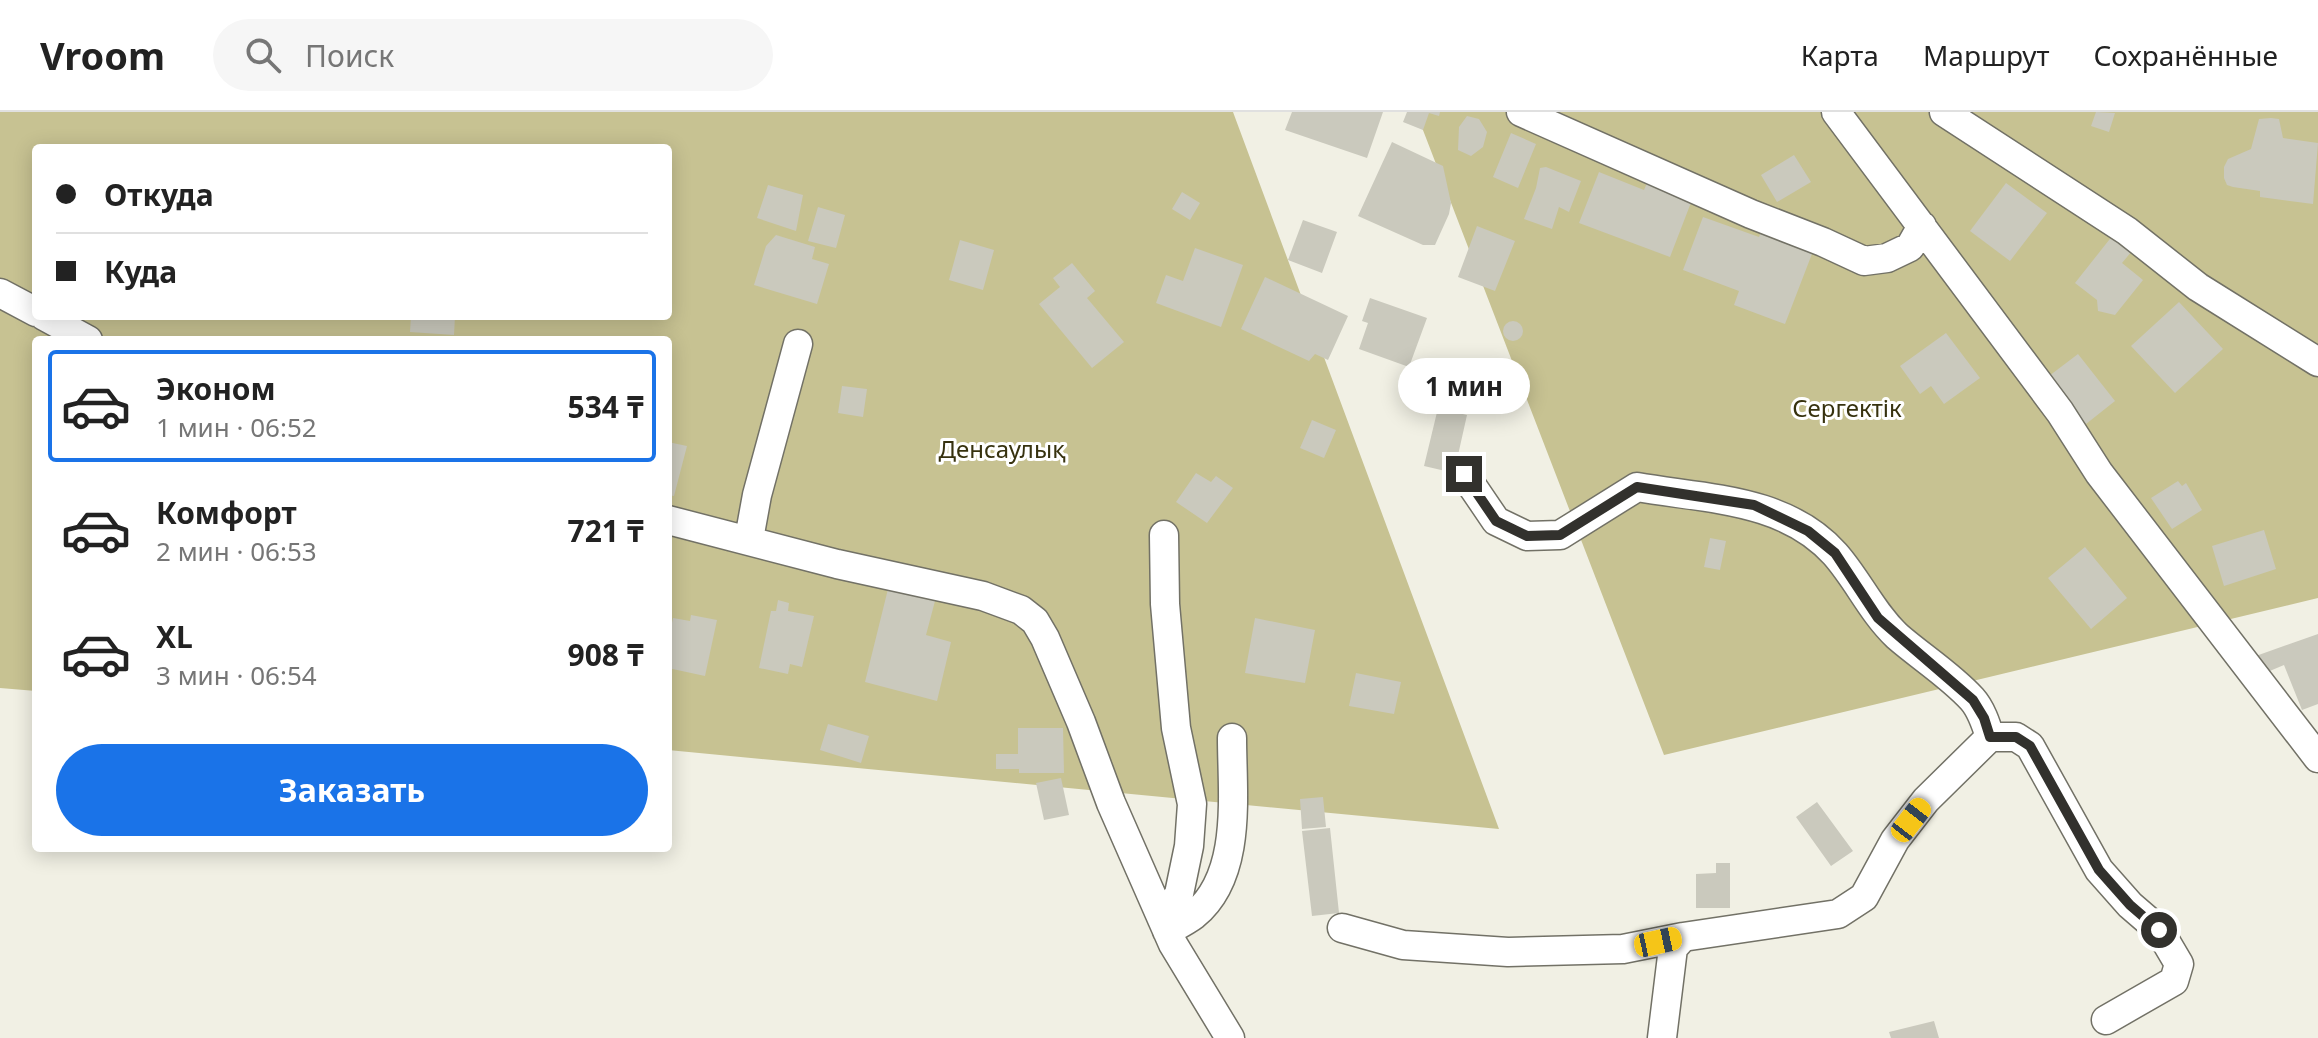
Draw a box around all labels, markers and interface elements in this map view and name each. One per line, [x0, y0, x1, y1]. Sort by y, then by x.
search box [213, 19, 773, 91]
text: Vroom [40, 29, 165, 81]
icon: search [241, 33, 285, 77]
text: Поиск [305, 35, 394, 76]
text: Карта [1801, 36, 1879, 74]
text: Маршрут [1923, 36, 2049, 74]
text: Сохранённые [2093, 36, 2278, 74]
text: Откуда [104, 174, 214, 215]
text: Куда [104, 251, 177, 292]
callout: 1 мин [1398, 358, 1530, 414]
text: Эконом [156, 368, 276, 409]
text: 1 мин [1425, 368, 1503, 404]
icon: car [60, 370, 132, 442]
text: 534 ₸ [568, 386, 644, 427]
park label: Сергектік [1792, 391, 1902, 424]
text: 1 мин · 06:52 [156, 409, 317, 445]
park label: Денсаулық [938, 432, 1066, 465]
route end [1446, 456, 1482, 492]
text: Комфорт [156, 492, 297, 533]
icon: car [60, 494, 132, 566]
text: 721 ₸ [568, 510, 644, 551]
text: 2 мин · 06:53 [156, 533, 317, 569]
text: XL [156, 616, 193, 657]
icon: car [60, 618, 132, 690]
text: 908 ₸ [568, 634, 644, 675]
text: 3 мин · 06:54 [156, 657, 317, 693]
button: Заказать [56, 744, 648, 836]
car [1887, 794, 1935, 846]
route start [2141, 912, 2177, 948]
car [1632, 925, 1684, 959]

